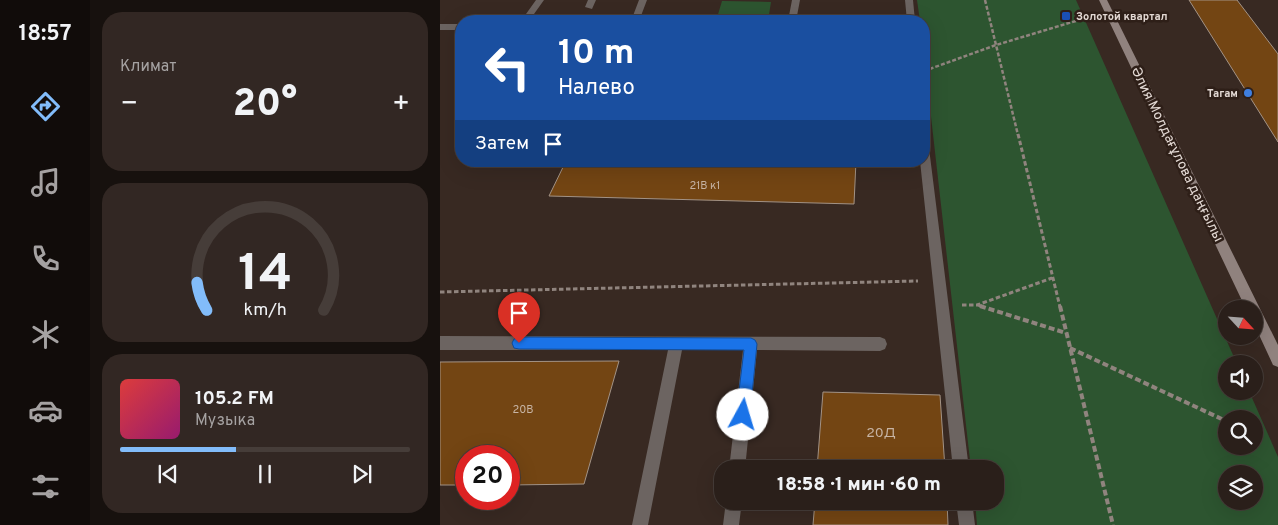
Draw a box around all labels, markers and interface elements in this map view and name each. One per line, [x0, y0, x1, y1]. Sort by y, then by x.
marker: Золотой квартал [1060, 10, 1072, 22]
place label: Золотой квартал [1076, 10, 1168, 24]
text: 18:57 [18, 21, 72, 48]
text: 10 m [558, 32, 634, 76]
icon: left [475, 35, 540, 100]
text: Климат [120, 57, 177, 77]
street label: Әлия Молдағұлова даңғылы [1127, 64, 1227, 245]
text: Налево [558, 75, 635, 102]
text: 20° [233, 81, 297, 130]
text: − [120, 87, 138, 123]
text: + [392, 87, 410, 123]
place label: Тагам [1207, 87, 1238, 101]
marker: Тагам [1242, 87, 1254, 99]
icon: directions [28, 89, 63, 124]
icon: arrive [539, 130, 567, 158]
text: Затем [475, 132, 529, 156]
icon: music [28, 165, 63, 200]
house number: 21В к1 [690, 179, 720, 193]
icon: phone [28, 241, 63, 276]
text: 14 [238, 243, 292, 309]
pin [498, 292, 540, 343]
text: km/h [243, 299, 287, 322]
icon: arrive [505, 299, 533, 327]
north arrow [1218, 300, 1262, 345]
map controls [1218, 300, 1263, 510]
icon: climate [28, 317, 63, 352]
button: sound [1218, 355, 1263, 400]
text: 105.2 FM [195, 387, 274, 411]
position arrow [716, 388, 768, 440]
icon: car [28, 393, 63, 428]
house number: 20В [512, 403, 534, 417]
button: search [1218, 410, 1263, 455]
text: Музыка [195, 411, 255, 431]
house number: 20Д [866, 425, 896, 442]
speed limit sign: 20 [455, 445, 520, 510]
icon: previous [154, 460, 182, 488]
icon: pause [251, 460, 279, 488]
icon: next [348, 460, 376, 488]
button: layers [1218, 465, 1263, 510]
icon: filters [28, 469, 63, 504]
text: 18:58 · 1 мин · 60 m [777, 473, 941, 497]

